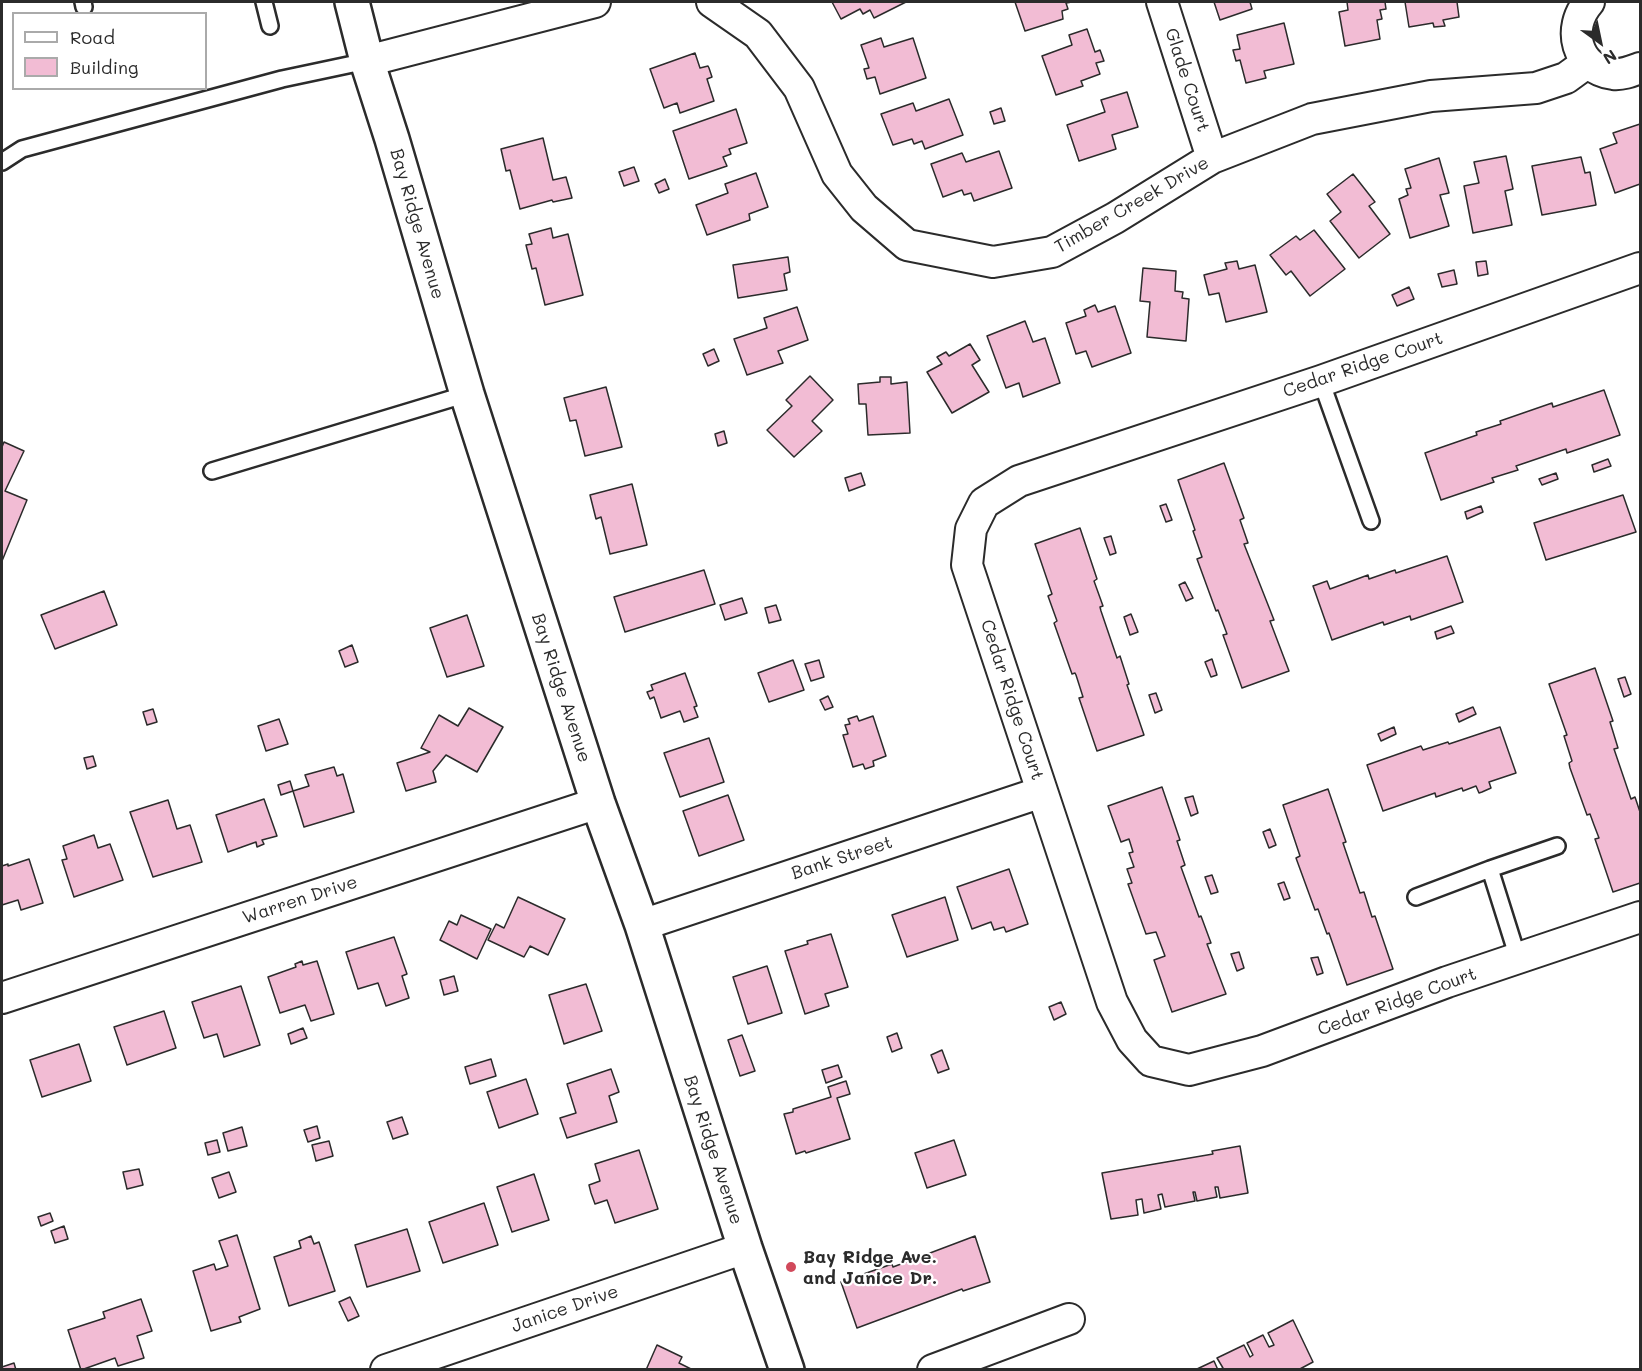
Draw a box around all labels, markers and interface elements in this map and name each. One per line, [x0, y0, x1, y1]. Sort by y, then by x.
legend [12, 12, 207, 90]
north arrow [1570, 12, 1630, 72]
text: Road [70, 25, 115, 49]
street label: Glade Court [1160, 25, 1214, 135]
text: N [1599, 45, 1621, 70]
text: Building [70, 55, 138, 79]
street label: Bay Ridge Avenue [385, 146, 449, 302]
street label: Timber Creek Drive [1051, 152, 1213, 258]
street label: Cedar Ridge Court [1280, 328, 1446, 402]
street label: Bay Ridge Avenue [527, 611, 595, 765]
street label: Cedar Ridge Court [976, 617, 1048, 783]
street label: Bank Street [789, 832, 895, 884]
street label: Warren Drive [240, 871, 360, 929]
street label: Cedar Ridge Court [1315, 963, 1479, 1041]
street label: Bay Ridge Avenue [679, 1073, 747, 1227]
place label: Bay Ridge Ave. and Janice Dr. [803, 1246, 937, 1288]
marker: Bay Ridge Ave. and Janice Dr. [784, 1260, 798, 1274]
street label: Janice Drive [509, 1281, 621, 1337]

